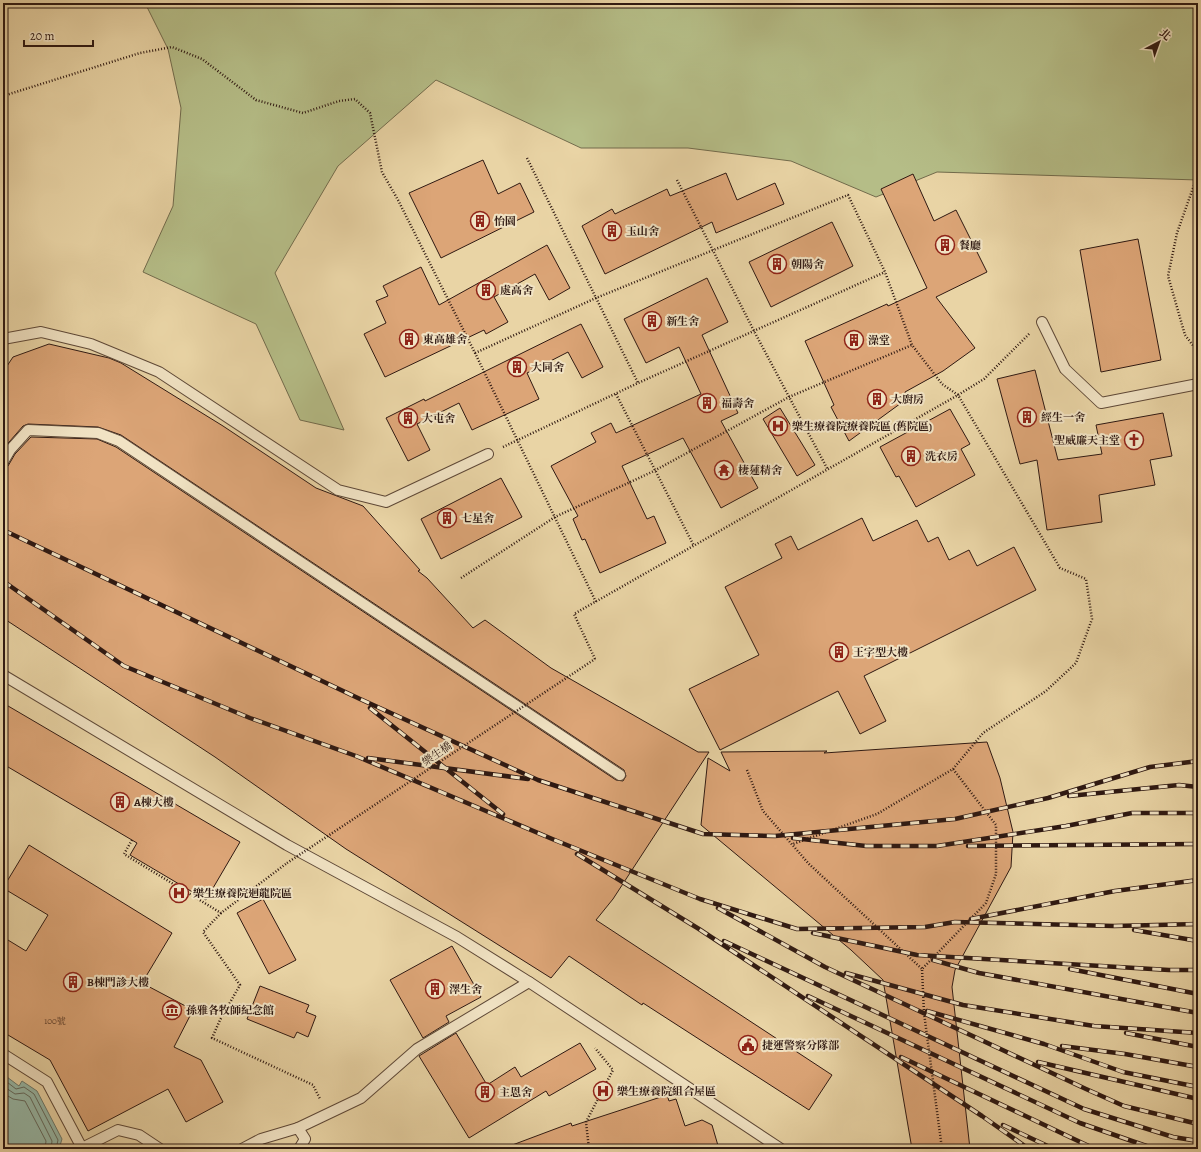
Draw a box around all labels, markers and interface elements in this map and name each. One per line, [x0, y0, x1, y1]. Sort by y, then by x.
scale bar [24, 22, 93, 48]
north arrow [1139, 22, 1179, 62]
text: 北 [1156, 26, 1174, 44]
text: 20 m [30, 28, 54, 44]
building icon: 怡園 [469, 210, 491, 232]
place label: 怡園 [494, 214, 516, 229]
building icon: 玉山舍 [601, 220, 623, 242]
place label: 玉山舍 [626, 224, 660, 239]
building icon: 餐廳 [934, 234, 956, 256]
place label: 餐廳 [959, 238, 981, 253]
building icon: 朝陽舍 [766, 253, 788, 275]
place label: 朝陽舍 [791, 257, 825, 272]
building icon: 處高舍 [475, 279, 497, 301]
place label: 處高舍 [500, 283, 534, 298]
building icon: 新生舍 [641, 310, 663, 332]
place label: 新生舍 [666, 314, 700, 329]
building icon: 東高雄舍 [398, 328, 420, 350]
building icon: 澡堂 [843, 329, 865, 351]
place label: 東高雄舍 [423, 332, 468, 347]
place label: 澡堂 [868, 333, 890, 348]
building icon: 大同舍 [506, 356, 528, 378]
place label: 大同舍 [531, 360, 565, 375]
building icon: 大廚房 [866, 388, 888, 410]
building icon: 福壽舍 [696, 392, 718, 414]
place label: 大廚房 [891, 392, 924, 407]
place label: 福壽舍 [721, 396, 755, 411]
building icon: 經生一舍 [1016, 406, 1038, 428]
building icon: 大屯舍 [397, 407, 419, 429]
place label: 經生一舍 [1041, 410, 1086, 425]
place label: 大屯舍 [422, 411, 456, 426]
hospital icon: 樂生療養院療養院區 (舊院區) [767, 415, 789, 437]
place label: 樂生療養院療養院區 (舊院區) [792, 419, 932, 434]
church icon: 聖威廉天主堂 [1123, 429, 1145, 451]
place label: 聖威廉天主堂 [1054, 433, 1120, 448]
building icon: 洗衣房 [900, 445, 922, 467]
place label: 洗衣房 [925, 449, 958, 464]
temple icon: 棲蓮精舍 [713, 459, 735, 481]
place label: 棲蓮精舍 [738, 463, 783, 478]
building icon: 七星舍 [436, 507, 458, 529]
place label: 七星舍 [461, 511, 495, 526]
building icon: 王字型大樓 [828, 641, 850, 663]
place label: 王字型大樓 [853, 645, 908, 660]
street label: 樂生橋 [419, 739, 455, 769]
building icon: A棟大樓 [109, 791, 131, 813]
place label: A棟大樓 [133, 795, 174, 810]
hospital icon: 樂生療養院迴龍院區 [168, 882, 190, 904]
place label: 樂生療養院迴龍院區 [193, 886, 292, 901]
building icon: B棟門診大樓 [62, 971, 84, 993]
place label: B棟門診大樓 [87, 975, 149, 990]
building icon: 澤生舍 [424, 978, 446, 1000]
place label: 澤生舍 [449, 982, 483, 997]
museum icon: 孫雅各牧師紀念館 [161, 999, 183, 1021]
place label: 孫雅各牧師紀念館 [186, 1003, 274, 1018]
house number: 100號 [44, 1015, 66, 1027]
public building icon: 捷運警察分隊部 [737, 1034, 759, 1056]
place label: 捷運警察分隊部 [762, 1038, 840, 1053]
hospital icon: 樂生療養院組合屋區 [592, 1080, 614, 1102]
building icon: 主恩舍 [474, 1081, 496, 1103]
place label: 樂生療養院組合屋區 [617, 1084, 716, 1099]
place label: 主恩舍 [499, 1085, 533, 1100]

